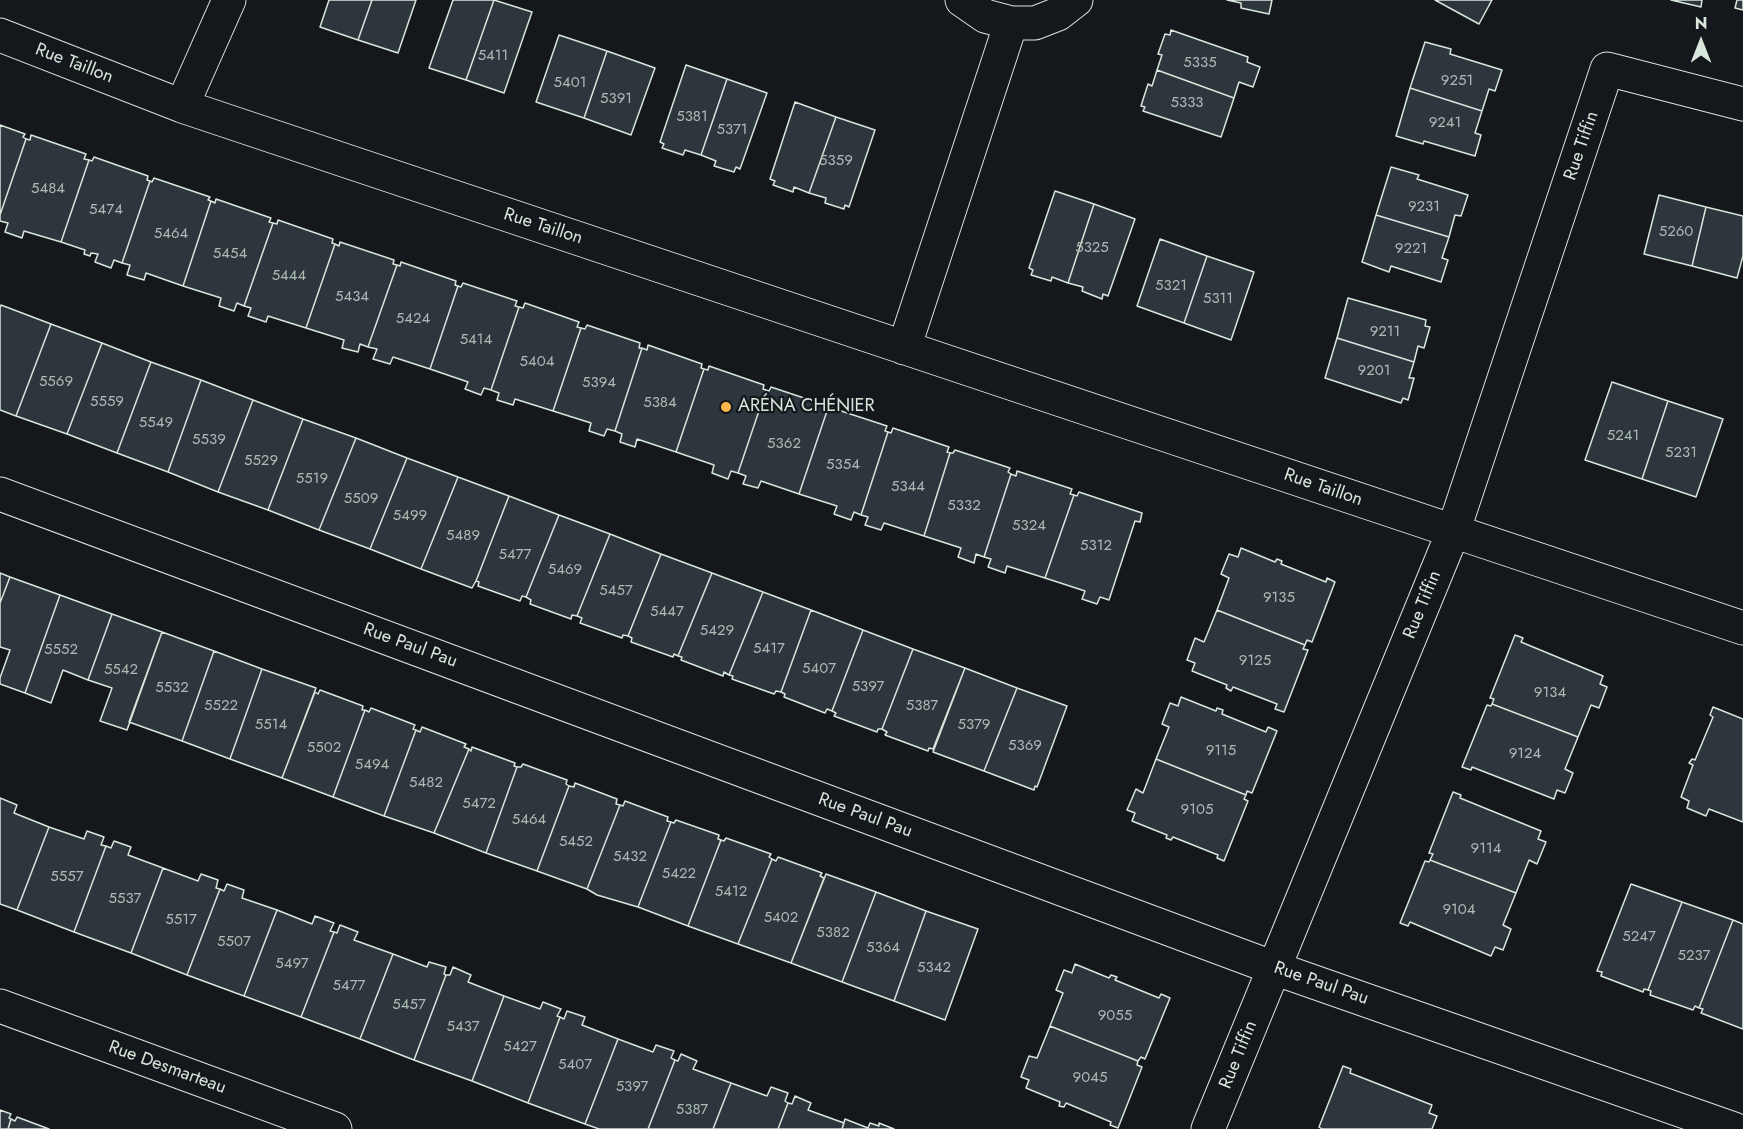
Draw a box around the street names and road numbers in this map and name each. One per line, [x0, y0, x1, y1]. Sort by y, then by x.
street label: Rue Taillon [32, 39, 116, 89]
street label: Rue Tiffin [1560, 109, 1604, 183]
street label: Rue Taillon [501, 204, 585, 250]
street label: Rue Taillon [1281, 464, 1365, 512]
street label: Rue Tiffin [1400, 568, 1446, 642]
street label: Rue Paul Pau [360, 619, 460, 673]
street label: Rue Paul Pau [815, 789, 915, 843]
street label: Rue Paul Pau [1271, 958, 1371, 1010]
street label: Rue Tiffin [1216, 1018, 1262, 1092]
street label: Rue Desmarteau [105, 1037, 229, 1099]

